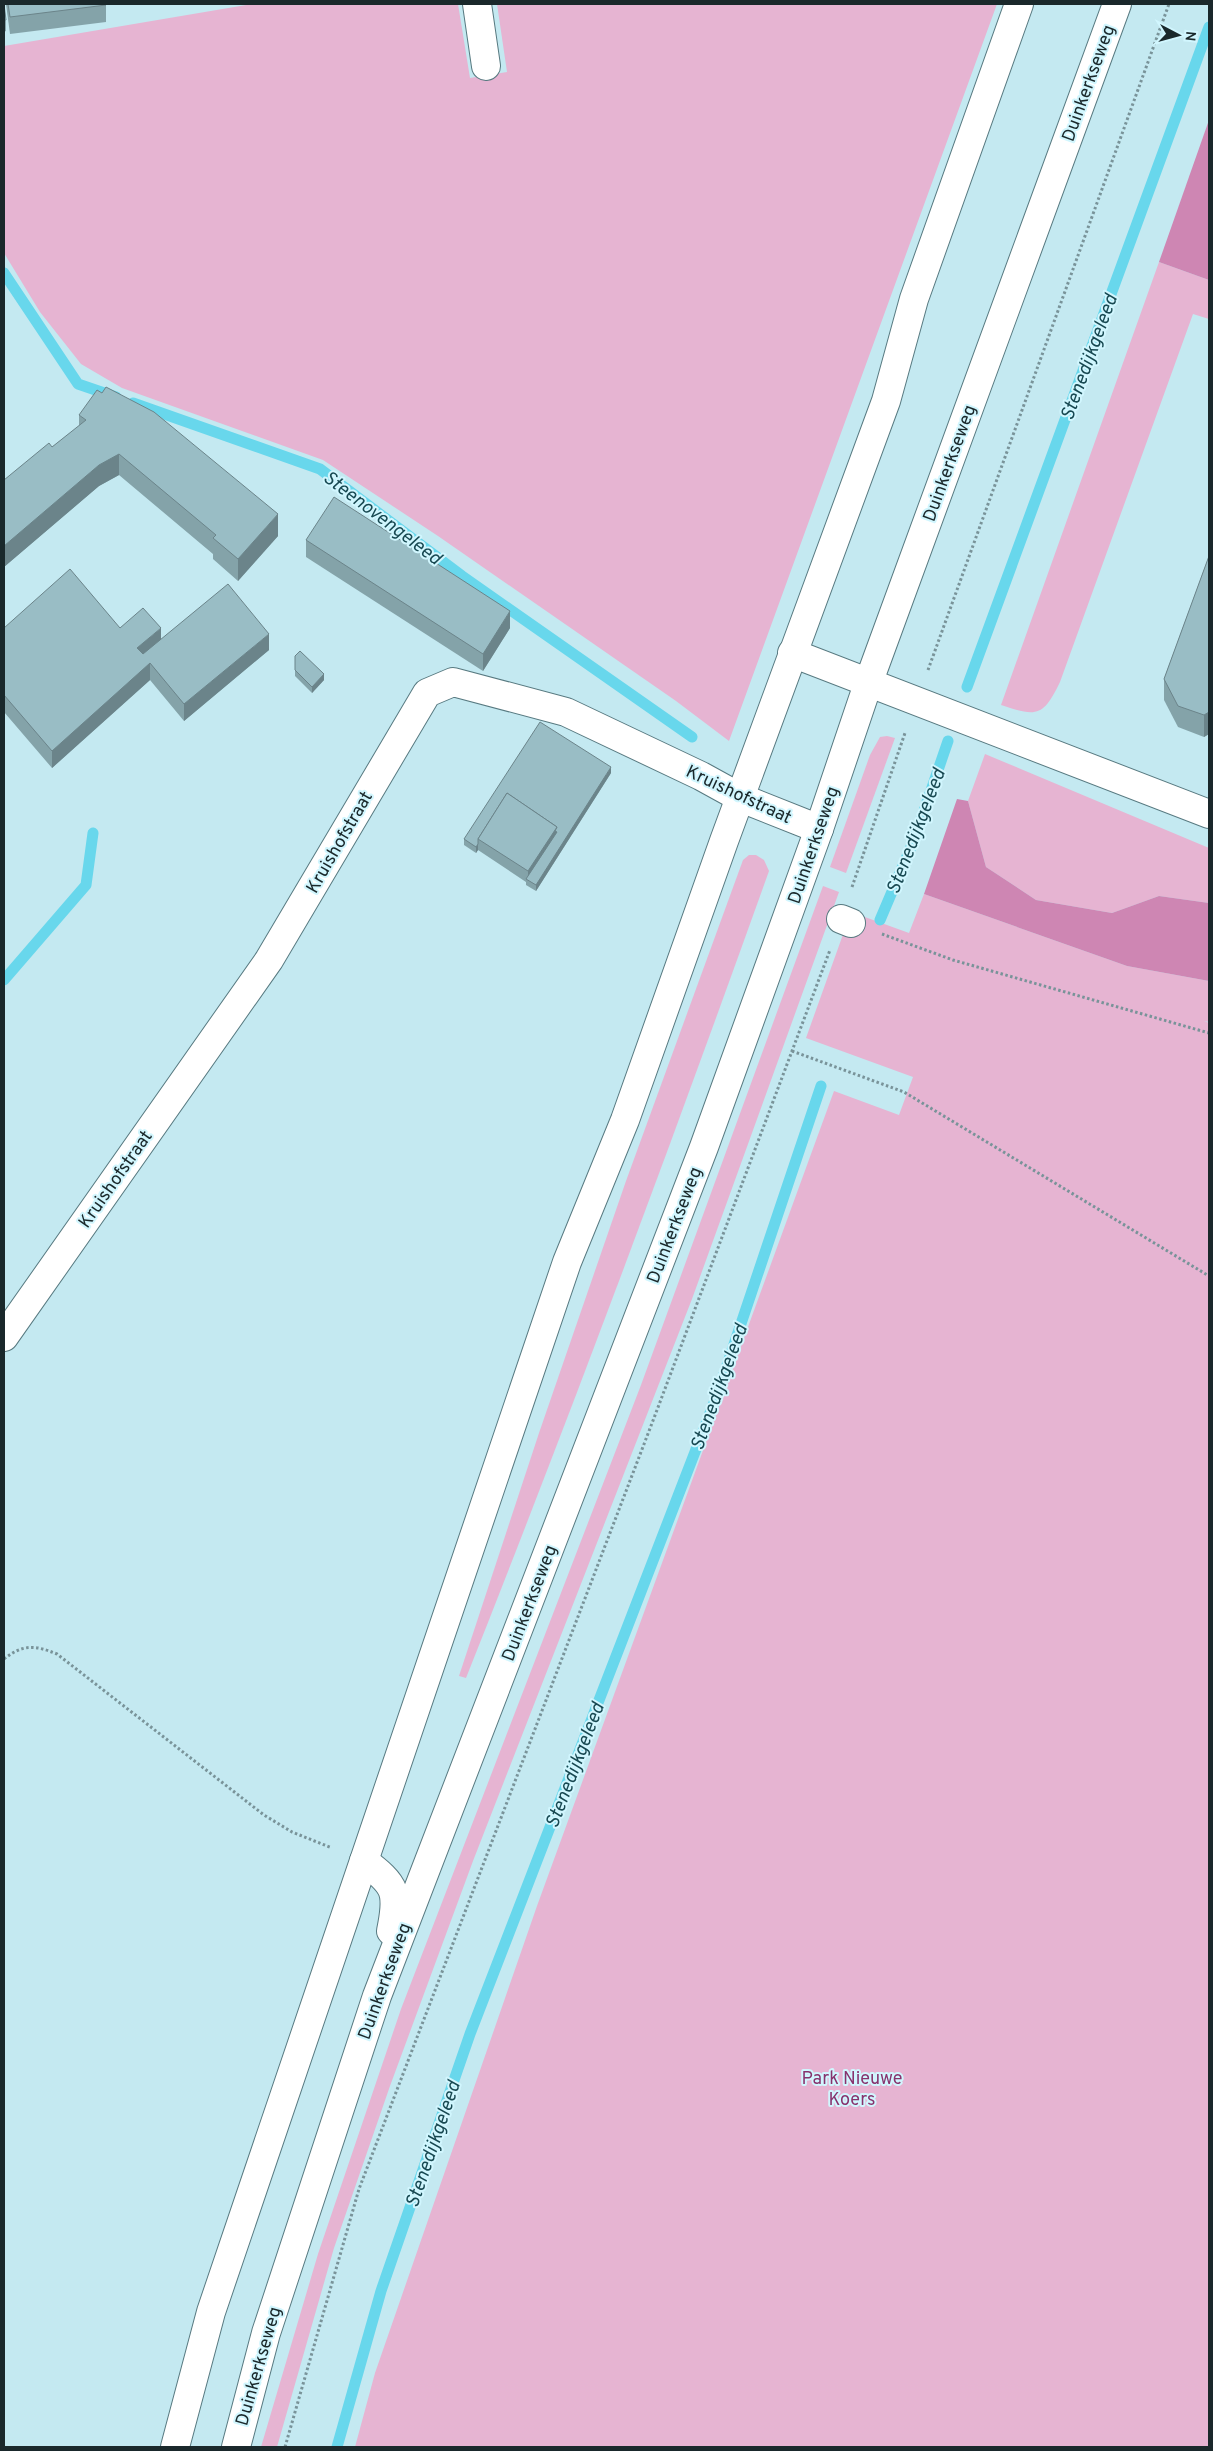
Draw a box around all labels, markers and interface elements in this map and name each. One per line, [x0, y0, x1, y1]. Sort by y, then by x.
north arrow [1153, 10, 1203, 60]
street label: Duinkerkseweg [1058, 22, 1121, 145]
text: N [1180, 30, 1198, 42]
water label: Stenedijkgeleed [1056, 290, 1124, 424]
street label: Duinkerkseweg [919, 402, 982, 525]
water label: Steenovengeleed [318, 466, 447, 572]
street label: Kruishofstraat [682, 761, 795, 830]
water label: Stenedijkgeleed [882, 764, 952, 898]
street label: Duinkerkseweg [784, 784, 845, 907]
street label: Kruishofstraat [302, 788, 379, 898]
street label: Kruishofstraat [74, 1126, 158, 1233]
street label: Duinkerkseweg [643, 1164, 708, 1287]
water label: Stenedijkgeleed [686, 1320, 754, 1454]
street label: Duinkerkseweg [498, 1542, 563, 1665]
water label: Stenedijkgeleed [541, 1698, 611, 1832]
street label: Duinkerkseweg [354, 1920, 417, 2043]
park label: Park Nieuwe Koers [802, 2068, 902, 2112]
water label: Stenedijkgeleed [401, 2077, 467, 2211]
street label: Duinkerkseweg [231, 2304, 287, 2429]

